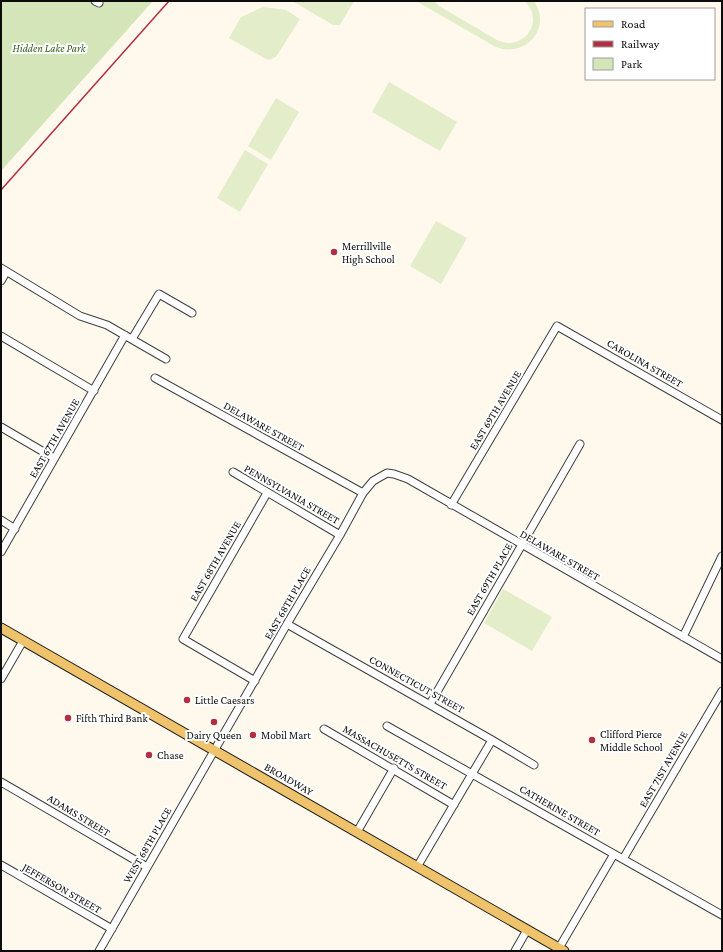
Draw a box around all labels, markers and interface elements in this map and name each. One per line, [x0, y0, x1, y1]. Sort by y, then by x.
legend [585, 8, 715, 80]
text: Road [621, 17, 646, 31]
text: Railway [621, 37, 660, 51]
park label: Hidden Lake Park [12, 42, 87, 54]
text: Park [621, 57, 643, 71]
place label: Merrillville High School [342, 240, 395, 266]
marker: Merrillville High School [329, 247, 339, 257]
street label: CAROLINA STREET [605, 336, 685, 390]
street label: EAST 69TH AVENUE [467, 368, 523, 452]
street label: EAST 67TH AVENUE [26, 396, 82, 480]
street label: DELAWARE STREET [222, 399, 306, 453]
street label: PENNSYLVANIA STREET [242, 462, 342, 526]
street label: EAST 68TH AVENUE [187, 519, 243, 603]
street label: DELAWARE STREET [518, 527, 602, 583]
street label: EAST 69TH PLACE [464, 541, 514, 617]
street label: EAST 68TH PLACE [261, 565, 313, 641]
street label: CONNECTICUT STREET [367, 653, 467, 715]
place label: Little Caesars [195, 694, 254, 706]
marker: Little Caesars [182, 695, 192, 705]
place label: Fifth Third Bank [76, 712, 148, 724]
marker: Fifth Third Bank [63, 713, 73, 723]
marker: Dairy Queen [209, 717, 219, 727]
street label: MASSACHUSETTS STREET [341, 722, 449, 792]
place label: Clifford Pierce Middle School [600, 728, 663, 753]
place label: Dairy Queen [186, 729, 242, 742]
place label: Mobil Mart [261, 729, 311, 741]
street label: EAST 71ST AVENUE [636, 729, 690, 809]
marker: Mobil Mart [248, 730, 258, 740]
marker: Clifford Pierce Middle School [587, 735, 597, 745]
place label: Chase [157, 749, 184, 761]
marker: Chase [144, 750, 154, 760]
street label: BROADWAY [263, 760, 316, 798]
street label: CATHERINE STREET [517, 782, 603, 838]
street label: ADAMS STREET [45, 792, 113, 838]
street label: WEST 68TH PLACE [120, 805, 174, 885]
street label: JEFFERSON STREET [19, 860, 104, 916]

